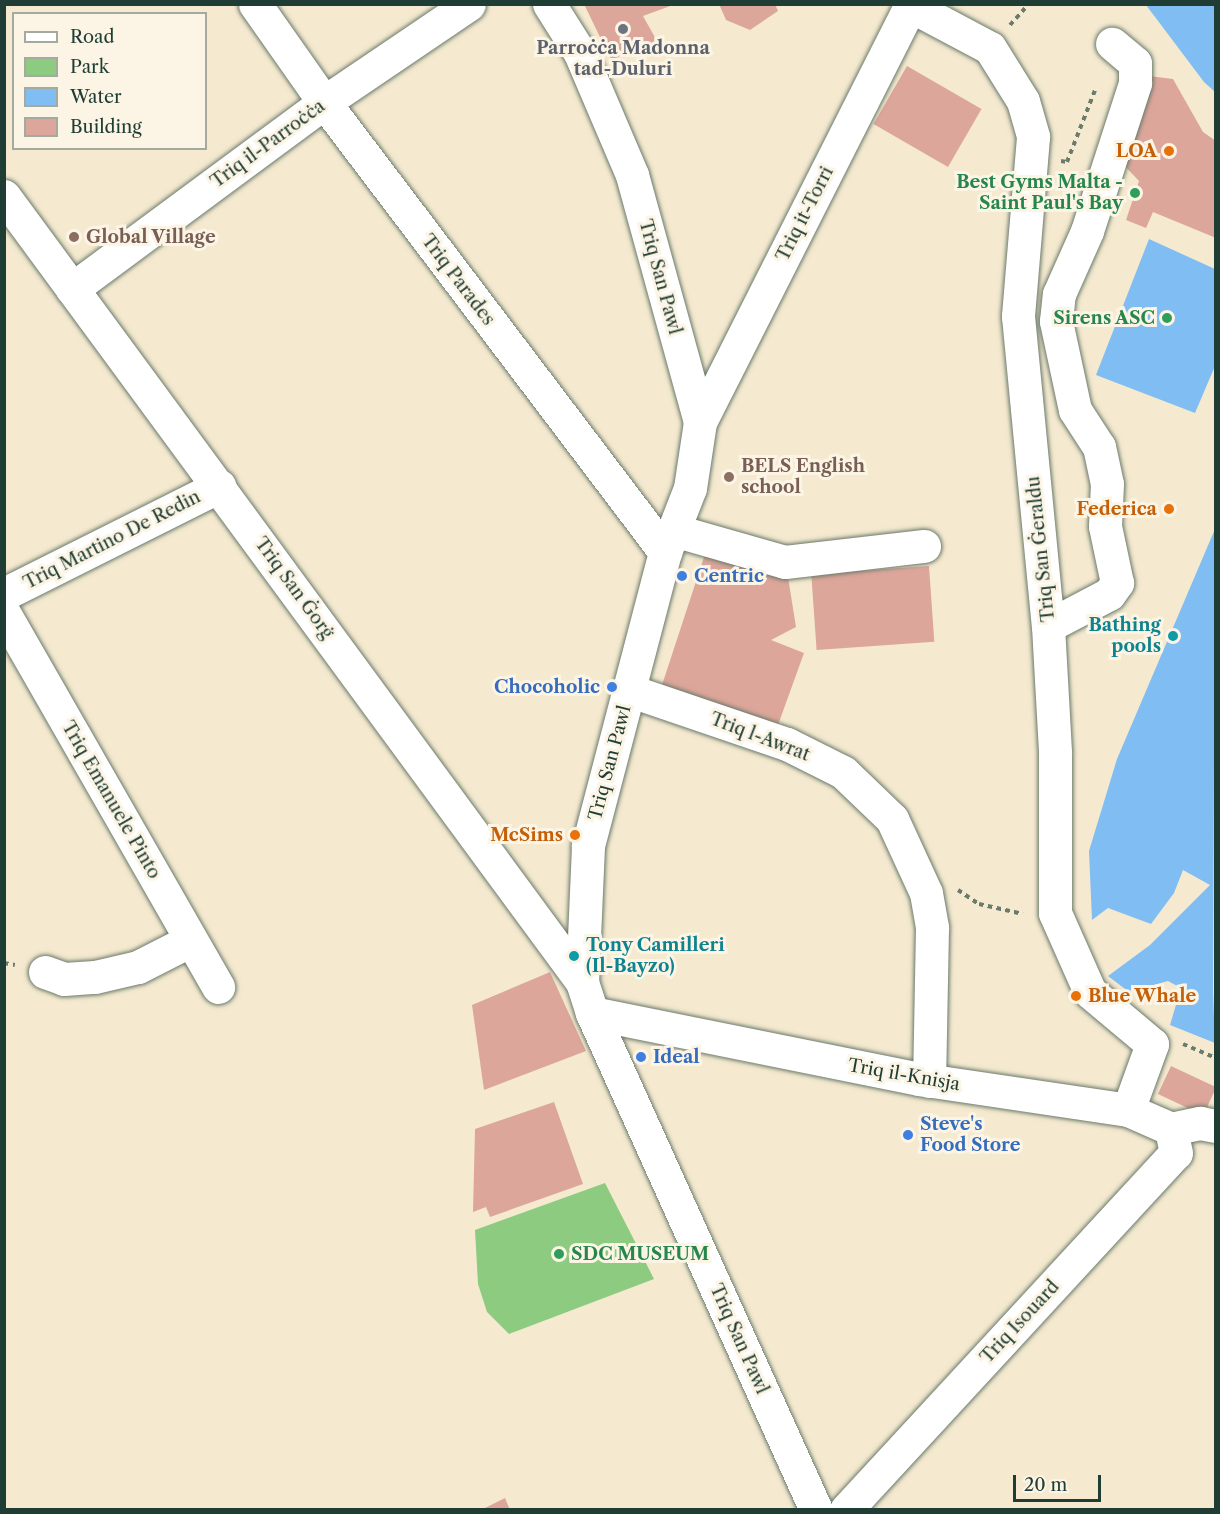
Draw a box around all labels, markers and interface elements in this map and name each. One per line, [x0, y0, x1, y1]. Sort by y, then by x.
legend [12, 12, 207, 150]
marker: Parroċċa Madonna tad-Duluri [616, 22, 630, 36]
text: Road [70, 26, 115, 48]
place label: Parroċċa Madonna tad-Duluri [536, 38, 710, 80]
text: Park [70, 56, 109, 78]
text: Water [70, 86, 122, 108]
street label: Triq il-Parroċċa [207, 95, 329, 193]
text: Building [70, 116, 142, 138]
place label: LOA [1116, 140, 1157, 162]
marker: LOA [1162, 144, 1176, 158]
street label: Triq it-Torri [772, 163, 838, 265]
place label: Best Gyms Malta - Saint Paul's Bay [956, 172, 1123, 214]
marker: Best Gyms Malta - Saint Paul's Bay [1128, 186, 1142, 200]
street label: Triq San Pawl [634, 217, 686, 337]
place label: Global Village [86, 226, 216, 248]
marker: Global Village [67, 230, 81, 244]
street label: Triq Parades [417, 230, 499, 330]
place label: Sirens ASC [1053, 307, 1155, 329]
marker: Sirens ASC [1160, 311, 1174, 325]
place label: BELS English school [741, 456, 865, 498]
marker: BELS English school [722, 470, 736, 484]
street label: Triq San Ġeraldu [1023, 475, 1059, 623]
street label: Triq Martino De Redin [20, 486, 204, 594]
place label: Federica [1076, 498, 1157, 520]
marker: Federica [1162, 502, 1176, 516]
street label: Triq San Ġorġ [250, 533, 338, 643]
place label: Centric [694, 565, 764, 587]
marker: Centric [675, 569, 689, 583]
place label: Bathing pools [1088, 615, 1161, 658]
marker: Bathing pools [1166, 629, 1180, 643]
place label: Chocoholic [494, 676, 600, 698]
marker: Chocoholic [605, 680, 619, 694]
street label: Triq San Pawl [584, 703, 636, 823]
street label: Triq l-Awrat [707, 708, 813, 766]
street label: Triq Emanuele Pinto [57, 717, 165, 883]
place label: McSims [490, 824, 563, 846]
marker: McSims [568, 828, 582, 842]
place label: Tony Camilleri (Il-Bayzo) [586, 935, 725, 978]
marker: Tony Camilleri (Il-Bayzo) [567, 949, 581, 963]
place label: Blue Whale [1088, 985, 1197, 1007]
marker: Blue Whale [1069, 989, 1083, 1003]
place label: Ideal [653, 1046, 700, 1068]
marker: Ideal [634, 1050, 648, 1064]
street label: Triq il-Knisja [846, 1055, 962, 1095]
place label: Steve's Food Store [920, 1114, 1020, 1156]
marker: Steve's Food Store [901, 1128, 915, 1142]
place label: SDC MUSEUM [571, 1243, 709, 1265]
marker: SDC MUSEUM [552, 1247, 566, 1261]
street label: Triq Isouard [976, 1276, 1064, 1368]
street label: Triq San Pawl [705, 1281, 773, 1397]
scale bar [1016, 1463, 1104, 1501]
text: 20 m [1024, 1474, 1067, 1496]

